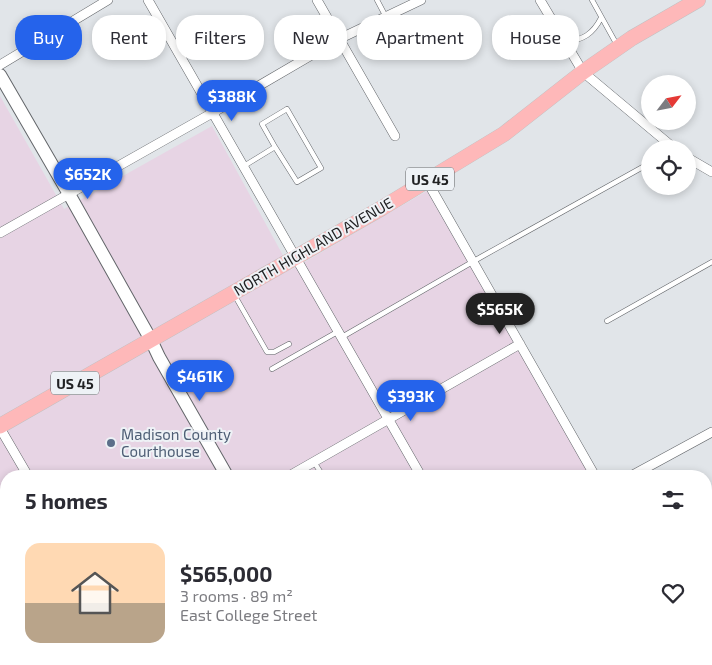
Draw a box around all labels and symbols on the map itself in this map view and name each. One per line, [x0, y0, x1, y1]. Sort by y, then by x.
north arrow [641, 75, 696, 130]
pin: $388K [197, 80, 267, 122]
pin: $652K [53, 158, 123, 200]
road number: US 45 [406, 168, 454, 190]
street label: NORTH HIGHLAND AVENUE [230, 193, 396, 299]
pin: $565K [465, 292, 535, 335]
pin: $461K [165, 360, 235, 402]
road number: US 45 [51, 372, 99, 394]
pin: $393K [376, 380, 446, 422]
place label: Madison County Courthouse [121, 425, 231, 460]
marker: Madison County Courthouse [105, 437, 117, 449]

